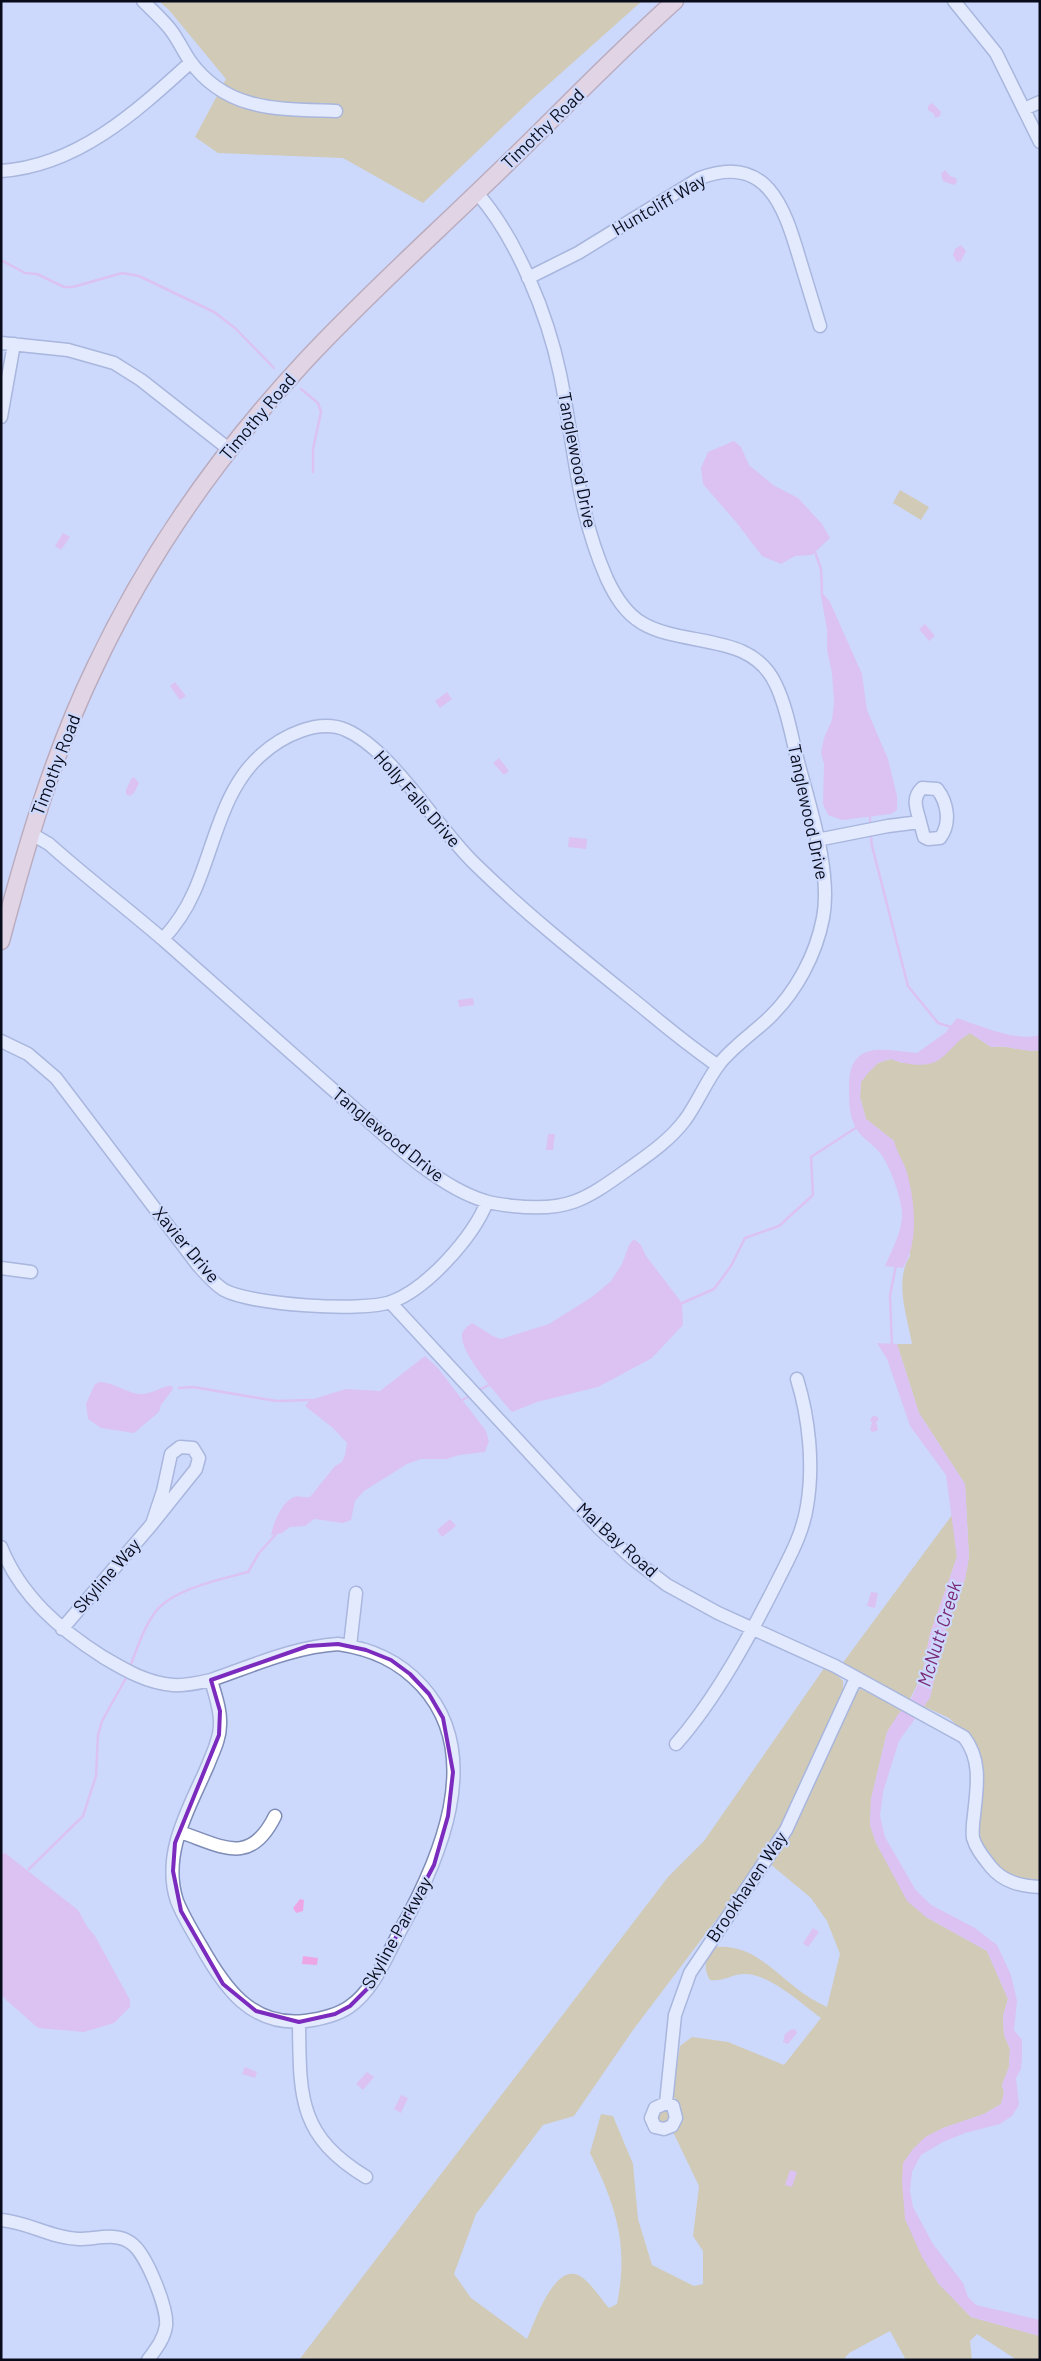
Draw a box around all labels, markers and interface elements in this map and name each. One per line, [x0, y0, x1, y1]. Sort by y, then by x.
street label: Timothy Road [496, 83, 588, 173]
street label: Huntcliff Way [608, 169, 709, 240]
street label: Timothy Road [214, 368, 300, 464]
street label: Tanglewood Drive [554, 390, 602, 530]
street label: Timothy Road [26, 711, 84, 818]
street label: Tanglewood Drive [784, 742, 834, 881]
street label: Holly Falls Drive [370, 745, 466, 851]
street label: Tanglewood Drive [328, 1082, 449, 1186]
street label: Xavier Drive [149, 1202, 225, 1287]
street label: Mal Bay Road [572, 1497, 663, 1581]
street label: Skyline Way [68, 1534, 145, 1617]
water label: McNutt Creek [912, 1578, 966, 1689]
street label: Brookhaven Way [701, 1827, 791, 1946]
street label: Skyline Parkway [356, 1873, 436, 1992]

